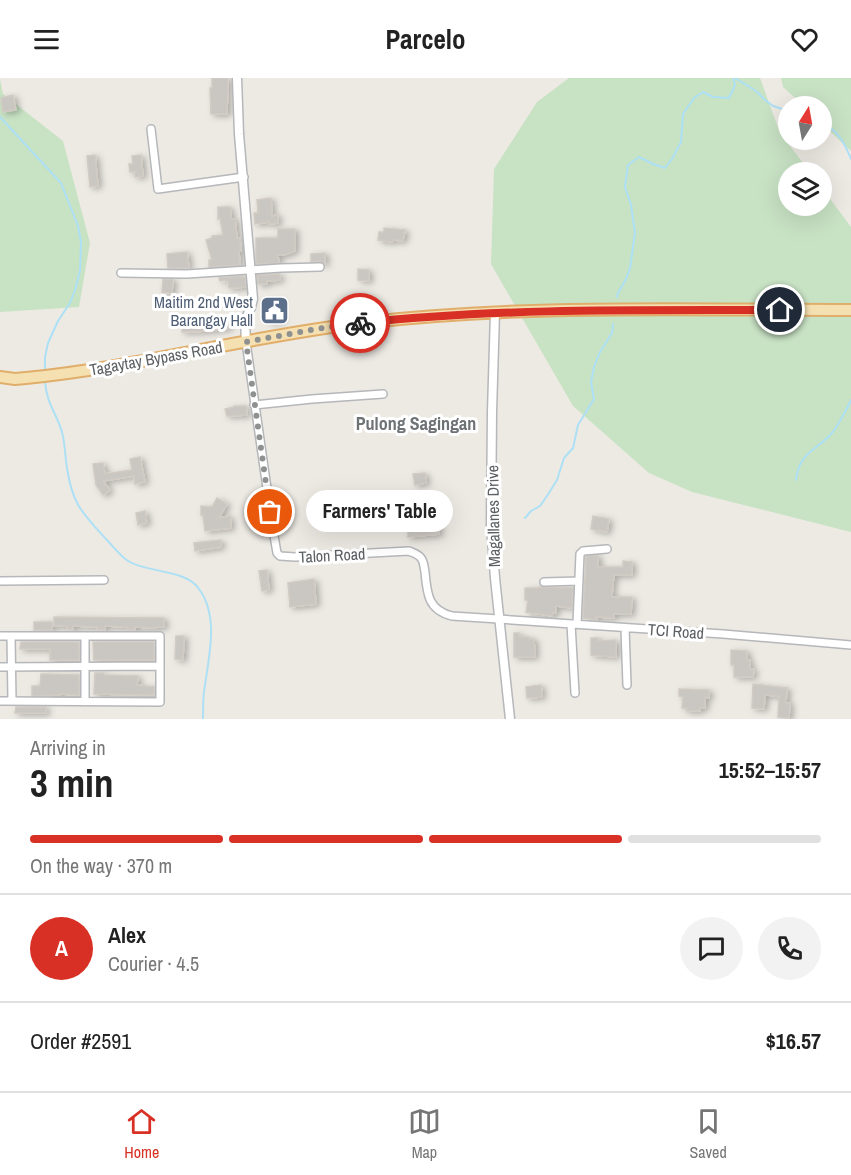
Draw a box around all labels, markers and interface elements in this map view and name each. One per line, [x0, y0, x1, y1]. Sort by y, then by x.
text: Parcelo [385, 21, 466, 57]
icon: menu [30, 23, 63, 56]
icon: heart [788, 23, 821, 56]
north arrow [778, 96, 832, 150]
map controls [778, 96, 832, 216]
button: layers [778, 162, 832, 216]
pin [754, 284, 805, 335]
place label: Maitim 2nd West Barangay Hall [154, 291, 253, 331]
courier [330, 293, 390, 353]
icon: home [763, 293, 796, 326]
public building icon: Maitim 2nd West Barangay Hall [258, 295, 290, 327]
icon: bike [344, 307, 377, 340]
street label: Tagaytay Bypass Road [88, 335, 224, 381]
district label: Pulong Sagingan [356, 411, 476, 436]
street label: Magallanes Drive [481, 465, 505, 567]
pin [244, 486, 295, 537]
callout: Farmers' Table [306, 491, 453, 533]
icon: bag [253, 495, 286, 528]
text: Farmers' Table [322, 497, 437, 524]
street label: Talon Road [298, 542, 366, 568]
street label: TCI Road [647, 618, 705, 644]
text: Arriving in [30, 734, 106, 761]
text: 15:52–15:57 [719, 755, 821, 785]
text: 3 min [30, 757, 114, 809]
text: On the way · 370 m [30, 852, 172, 879]
button: chat [680, 917, 743, 980]
button: phone [758, 917, 821, 980]
text: Alex [108, 920, 146, 950]
text: A [55, 933, 68, 963]
text: Courier · 4.5 [108, 950, 199, 977]
text: Order #2591 [30, 1026, 131, 1056]
text: $16.57 [766, 1026, 821, 1056]
tab: Home [124, 1105, 159, 1163]
tab: Map [408, 1105, 441, 1163]
tab: Saved [689, 1105, 727, 1163]

